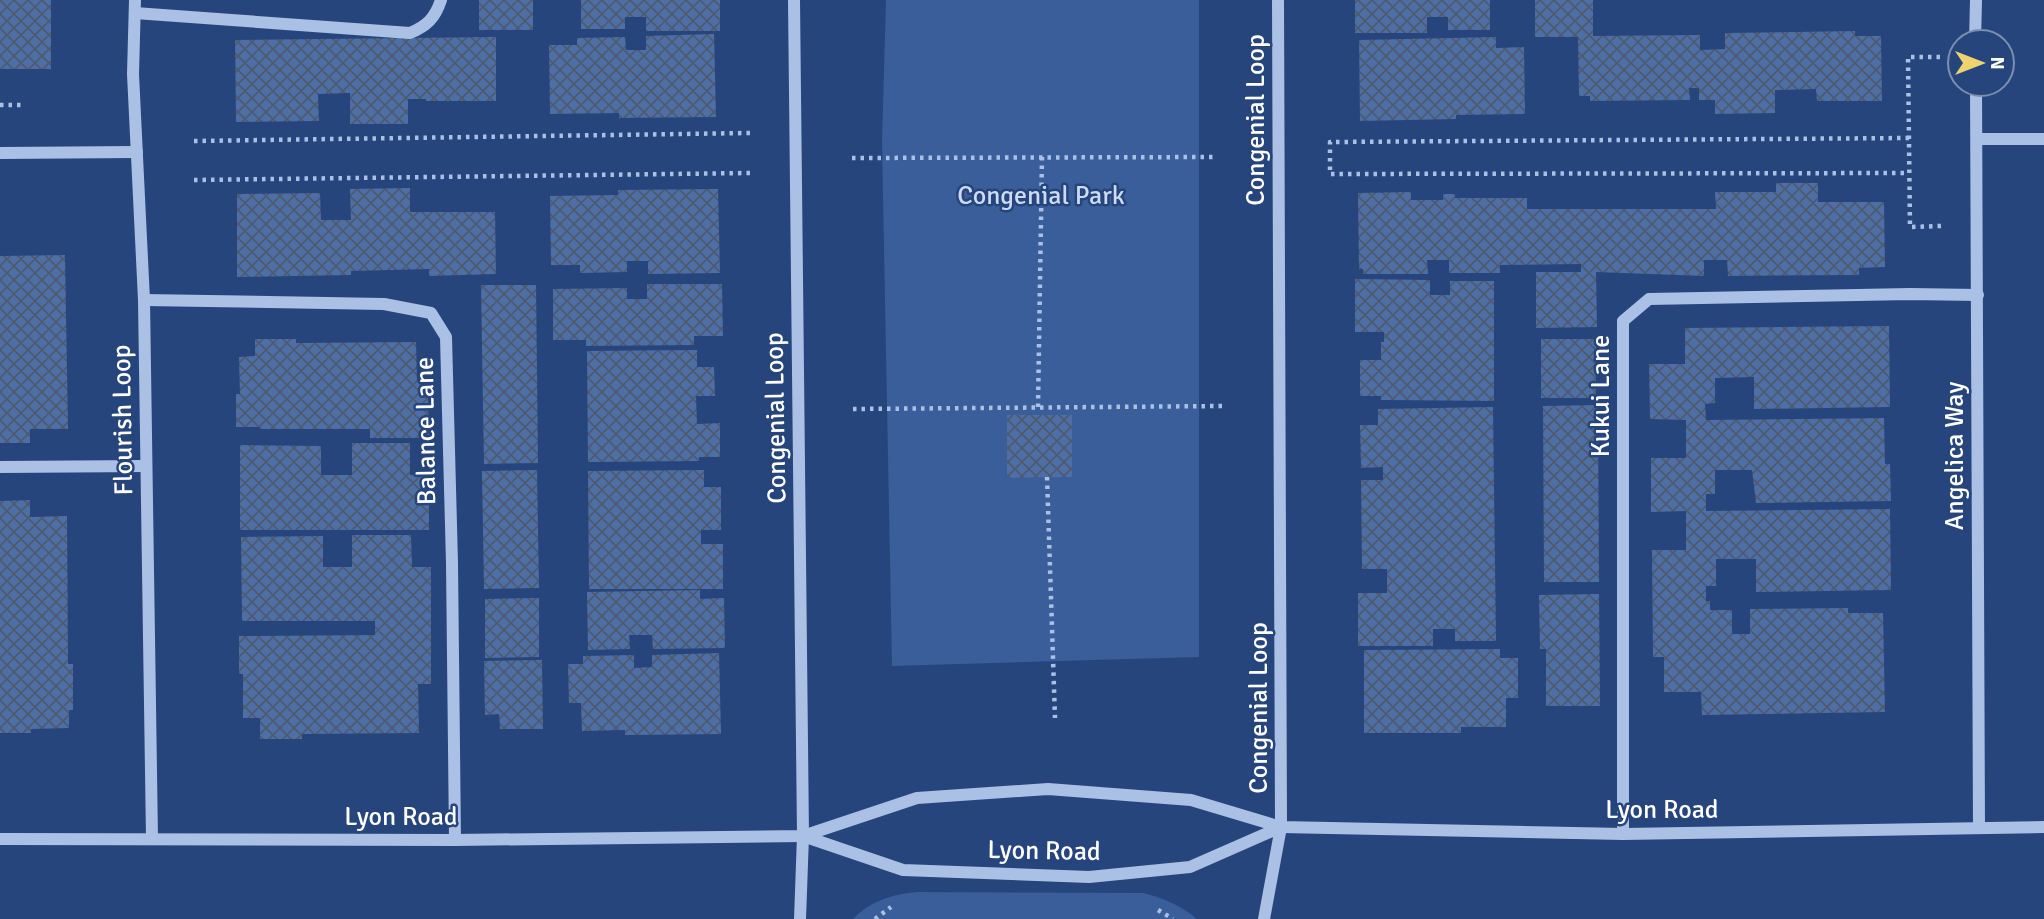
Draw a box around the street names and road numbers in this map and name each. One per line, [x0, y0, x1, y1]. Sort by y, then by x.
street label: Congenial Loop [1240, 34, 1272, 206]
street label: Congenial Loop [759, 332, 793, 504]
street label: Kukui Lane [1585, 335, 1617, 457]
street label: Flourish Loop [106, 344, 140, 496]
street label: Balance Lane [409, 356, 443, 506]
street label: Angelica Way [1939, 382, 1971, 530]
street label: Congenial Loop [1243, 622, 1275, 794]
street label: Lyon Road [1605, 794, 1719, 826]
street label: Lyon Road [344, 801, 458, 833]
street label: Lyon Road [987, 834, 1101, 868]

